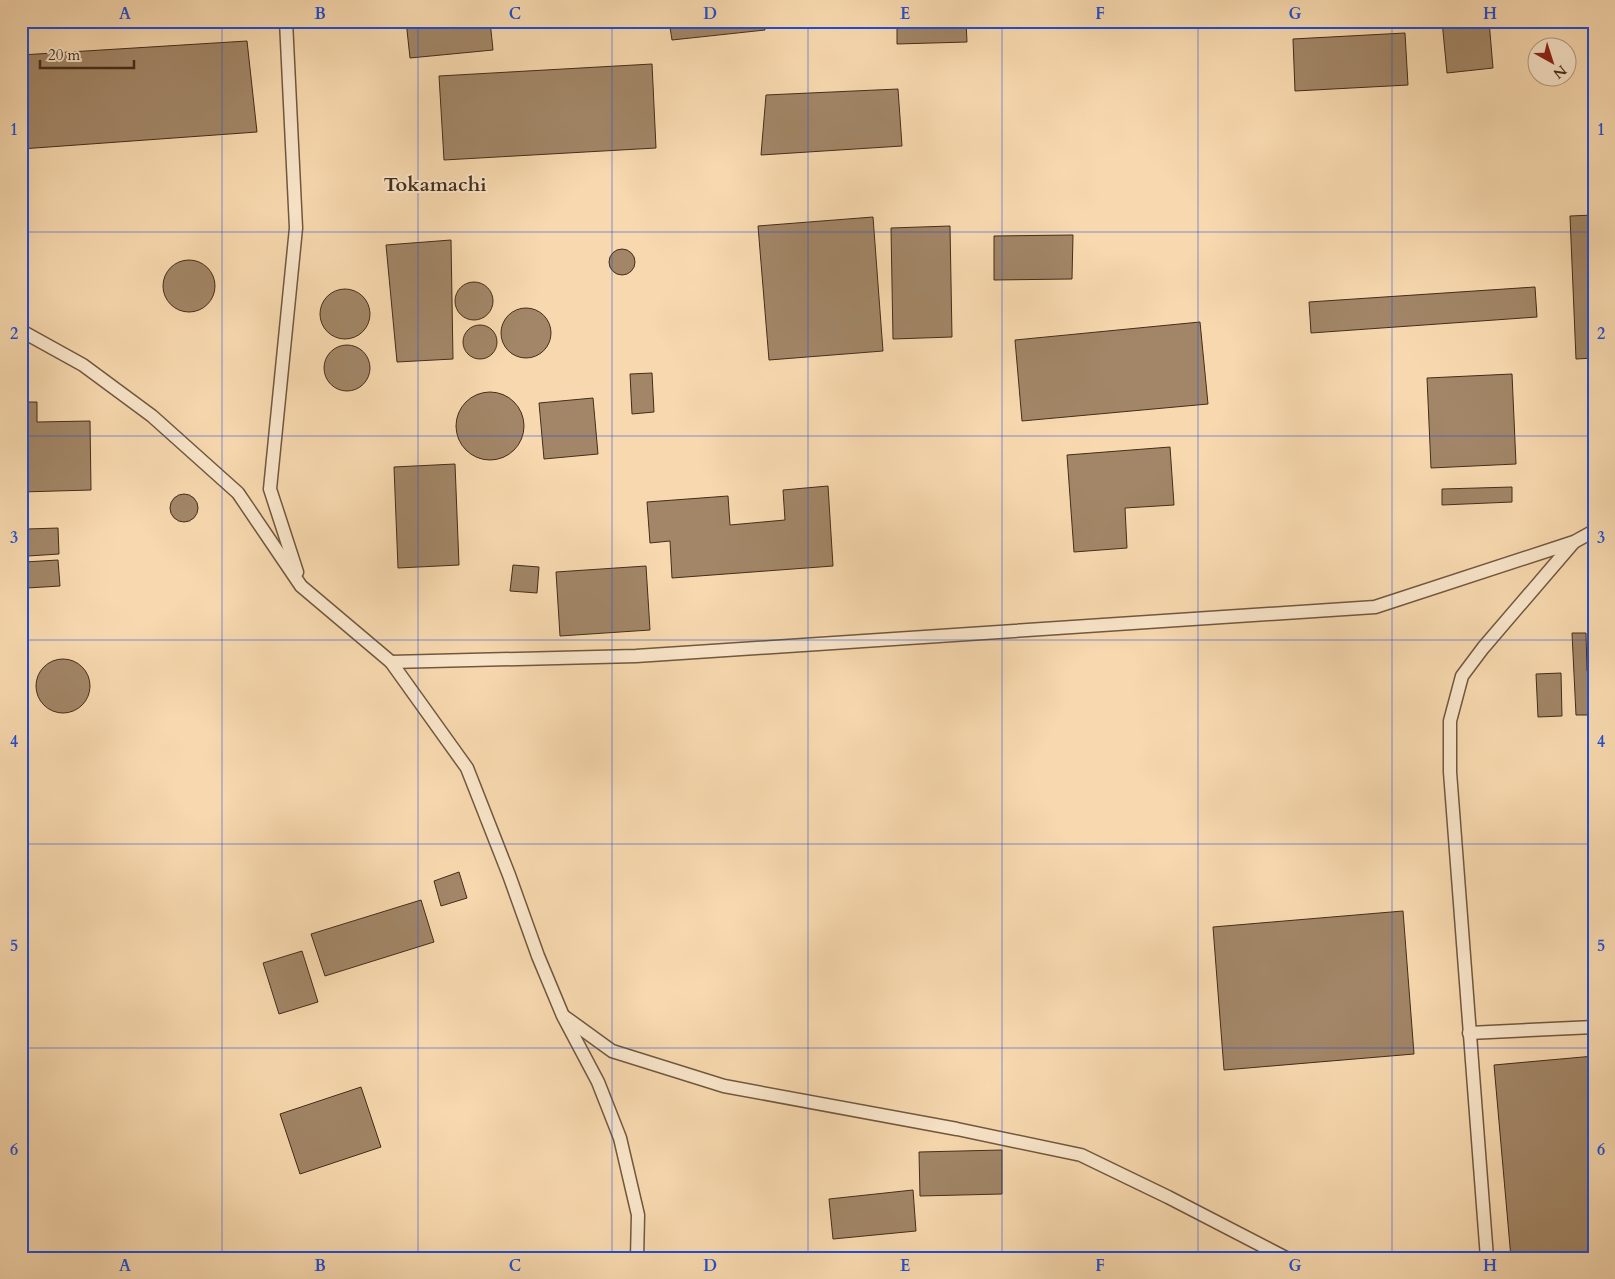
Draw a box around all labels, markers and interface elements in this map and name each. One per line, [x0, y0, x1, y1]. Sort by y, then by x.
text: A [119, 3, 131, 25]
text: B [314, 3, 326, 25]
text: C [509, 3, 521, 25]
text: D [703, 3, 717, 25]
text: E [900, 3, 910, 25]
text: F [1095, 3, 1105, 25]
text: G [1288, 3, 1302, 25]
text: H [1483, 3, 1497, 25]
scale bar [40, 38, 134, 70]
north arrow [1528, 38, 1578, 88]
text: 20 m [48, 45, 80, 65]
text: N [1549, 61, 1571, 83]
text: 1 [10, 119, 18, 141]
text: 1 [1597, 119, 1605, 141]
district label: Tokamachi [383, 171, 487, 198]
text: 2 [10, 323, 18, 345]
text: 2 [1597, 323, 1605, 345]
text: 3 [10, 527, 18, 549]
text: 3 [1597, 527, 1605, 549]
text: 4 [10, 731, 18, 753]
text: 4 [1597, 731, 1605, 753]
text: 5 [10, 935, 18, 957]
text: 5 [1597, 935, 1605, 957]
text: 6 [10, 1139, 18, 1161]
text: 6 [1597, 1139, 1605, 1161]
text: A [119, 1255, 131, 1277]
text: B [314, 1255, 326, 1277]
text: C [509, 1255, 521, 1277]
text: D [703, 1255, 717, 1277]
text: E [900, 1255, 910, 1277]
text: F [1095, 1255, 1105, 1277]
text: G [1288, 1255, 1302, 1277]
text: H [1483, 1255, 1497, 1277]

